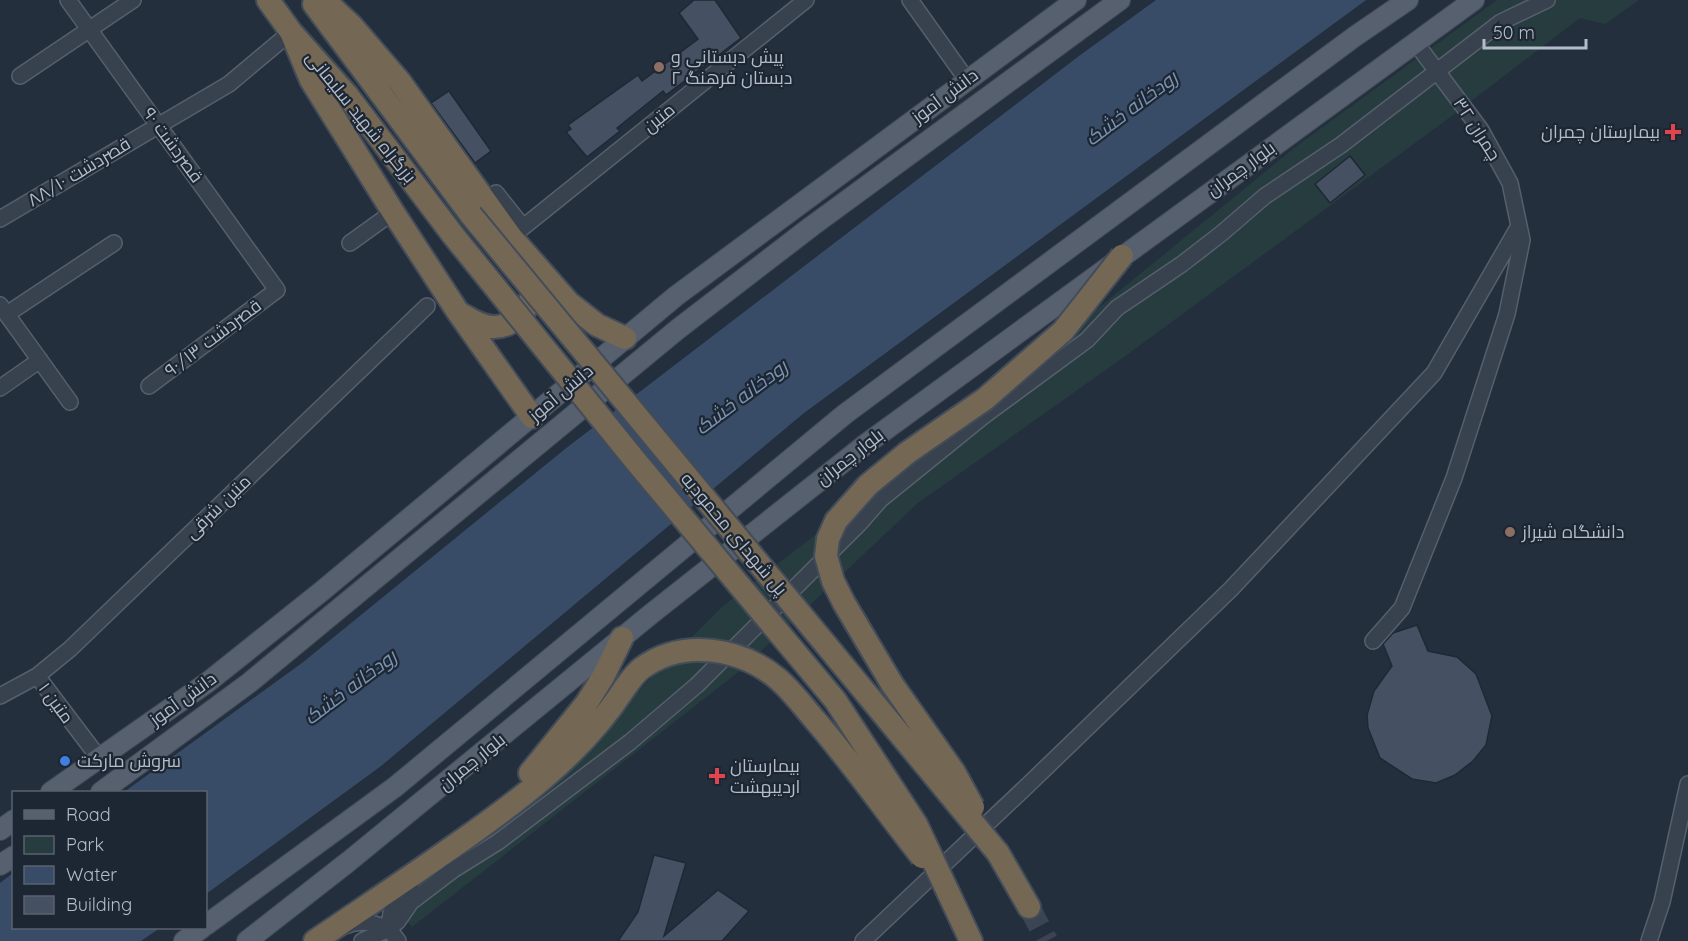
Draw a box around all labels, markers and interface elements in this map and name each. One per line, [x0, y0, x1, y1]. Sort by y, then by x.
scale bar [1484, 12, 1586, 50]
text: 50 m [1493, 21, 1535, 44]
place label: پیش دبستانی و دبستان فرهنگ ۲ [671, 45, 793, 89]
street label: بزرگراه شهید سلیمانی [301, 46, 422, 187]
marker: پیش دبستانی و دبستان فرهنگ ۲ [652, 60, 666, 74]
street label: دانش آموز [906, 63, 982, 129]
water label: رودخانه خشک [1079, 64, 1183, 151]
street label: ۳۲ چمران [1448, 93, 1506, 165]
street label: متین [638, 98, 679, 137]
street label: ۹۰ قصردشت [138, 102, 209, 187]
place label: بیمارستان چمران [1541, 120, 1660, 144]
marker: بیمارستان چمران [1664, 123, 1682, 141]
street label: ۸۸/۱۰ قصردشت [23, 132, 134, 211]
street label: بلوار چمران [1202, 136, 1280, 202]
street label: ۹۰/۱۳ قصردشت [160, 294, 266, 381]
water label: رودخانه خشک [689, 353, 793, 440]
street label: دانش آموز [523, 359, 598, 427]
street label: بلوار چمران [811, 423, 889, 491]
street label: پل شهدای محمودیه [675, 468, 793, 601]
street label: متین شرقی [180, 470, 255, 544]
place label: دانشگاه شیراز [1521, 520, 1624, 543]
marker: دانشگاه شیراز [1503, 525, 1517, 539]
water label: رودخانه خشک [298, 643, 402, 730]
street label: دانش آموز [144, 667, 221, 731]
street label: متین ۱ [34, 678, 79, 728]
street label: بلوار چمران [434, 728, 510, 796]
place label: سروش مارکت [77, 749, 181, 772]
marker: سروش مارکت [58, 754, 72, 768]
place label: بیمارستان اردیبهشت [730, 754, 800, 798]
marker: بیمارستان اردیبهشت [708, 767, 726, 785]
legend [12, 791, 207, 929]
text: Road [66, 803, 111, 826]
text: Park [66, 833, 104, 856]
text: Water [66, 863, 117, 886]
text: Building [66, 893, 132, 916]

